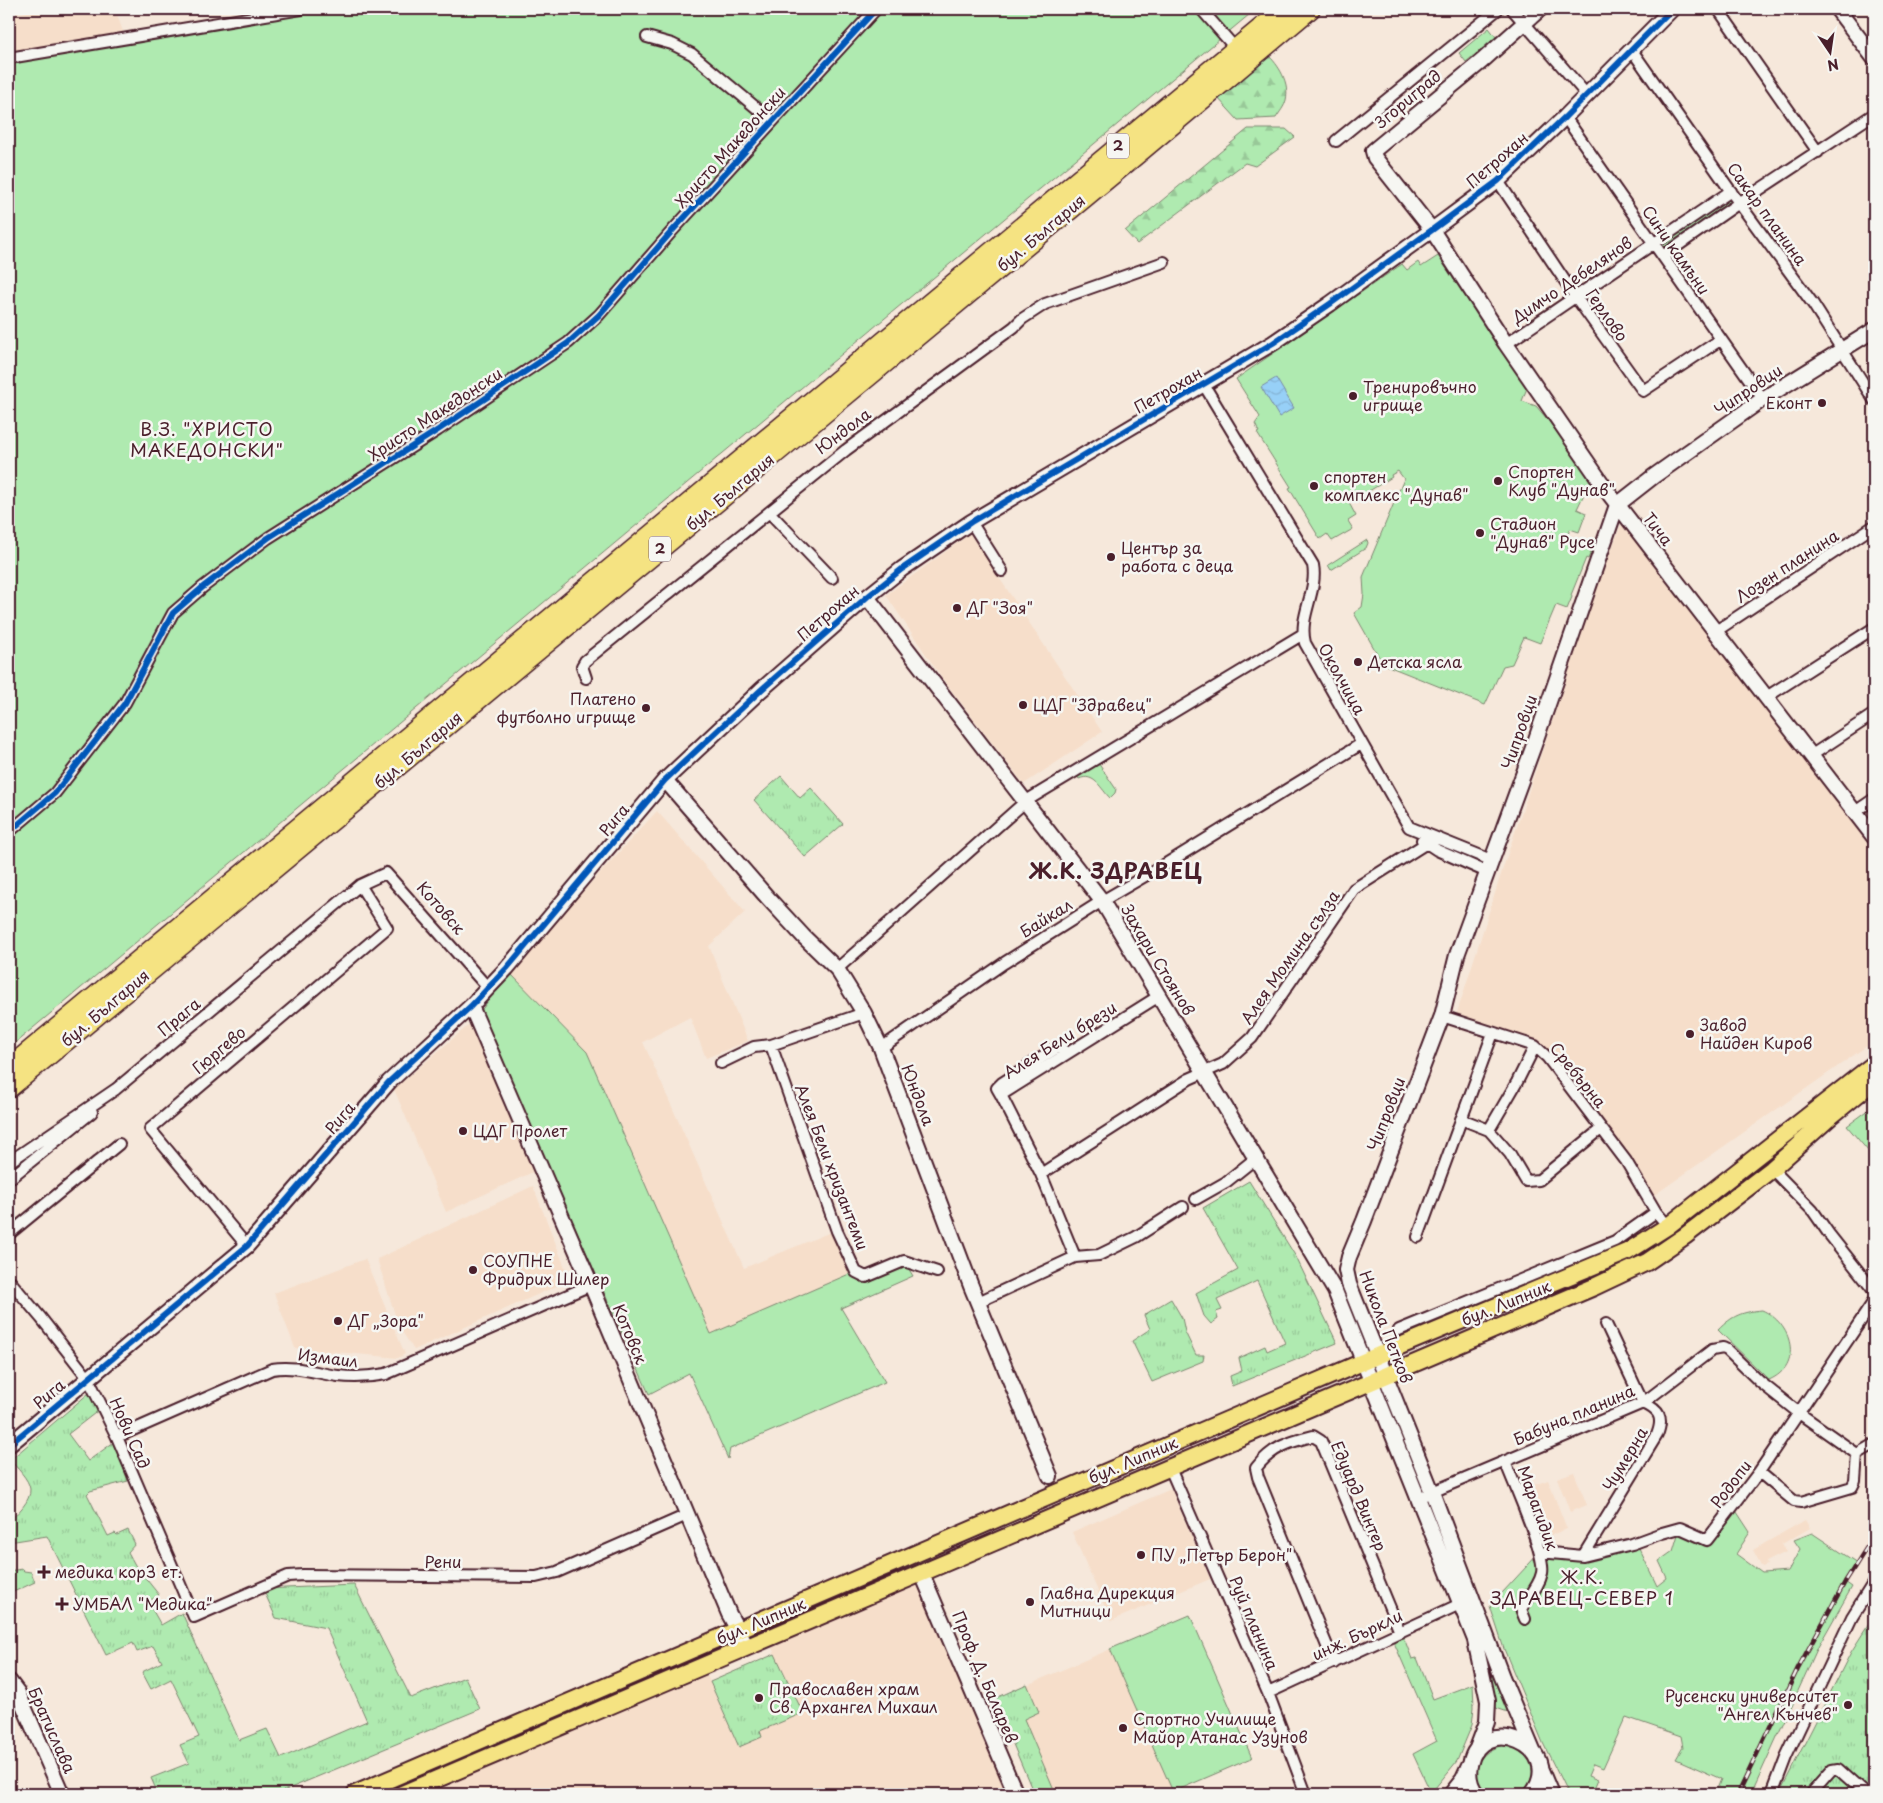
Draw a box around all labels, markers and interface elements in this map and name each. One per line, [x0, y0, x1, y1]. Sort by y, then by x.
north arrow [1806, 28, 1856, 78]
text: N [1825, 54, 1841, 77]
street label: Згориград [1369, 63, 1446, 133]
street label: Христо Македонски [668, 80, 790, 212]
street label: Петрохан [1460, 125, 1533, 193]
road number: 2 [1107, 134, 1129, 158]
street label: Сакар планина [1722, 157, 1813, 270]
street label: бул. България [991, 188, 1090, 277]
street label: Сини камъни [1637, 200, 1717, 299]
street label: Димчо Дебелянов [1506, 230, 1637, 329]
street label: Герлово [1581, 283, 1635, 346]
street label: Чипровци [1709, 358, 1786, 421]
street label: Петрохан [1129, 360, 1206, 418]
street label: Христо Македонски [362, 361, 506, 466]
place label: Тренировъчно игрище [1363, 374, 1477, 416]
marker: Тренировъчно игрище [1347, 390, 1359, 402]
place label: Еконт [1766, 390, 1812, 414]
marker: Еконт [1816, 397, 1828, 409]
street label: Юндола [810, 401, 875, 459]
district label: В.З. "ХРИСТО МАКЕДОНСКИ" [130, 415, 284, 463]
street label: бул. България [680, 447, 779, 536]
place label: Спортен Клуб "Дунав" [1508, 459, 1615, 501]
place label: спортен комплекс "Дунав" [1324, 464, 1469, 506]
marker: Спортен Клуб "Дунав" [1492, 475, 1504, 487]
marker: спортен комплекс "Дунав" [1308, 480, 1320, 492]
street label: Тича [1638, 507, 1680, 550]
place label: Стадион "Дунав" Русе [1490, 511, 1595, 553]
street label: Лозен планина [1730, 523, 1843, 608]
marker: Стадион "Дунав" Русе [1474, 527, 1486, 539]
place label: Център за работа с деца [1121, 535, 1234, 577]
road number: 2 [649, 536, 671, 562]
marker: Център за работа с деца [1105, 551, 1117, 563]
street label: Петрохан [791, 578, 864, 646]
place label: ДГ "Зоя" [966, 595, 1033, 619]
marker: ДГ "Зоя" [951, 602, 963, 614]
street label: Околчица [1313, 638, 1372, 719]
place label: Детска ясла [1367, 649, 1462, 673]
marker: Детска ясла [1352, 656, 1364, 668]
place label: Платено футболно игрище [496, 686, 636, 728]
street label: Чипровци [1494, 691, 1542, 772]
place label: ЦДГ "Здравец" [1033, 692, 1152, 716]
marker: ЦДГ "Здравец" [1017, 699, 1029, 711]
marker: Платено футболно игрище [640, 702, 652, 714]
street label: бул. България [368, 705, 467, 794]
street label: Рига [593, 798, 634, 841]
district label: Ж.К. ЗДРАВЕЦ [1028, 854, 1203, 886]
street label: Котовск [412, 876, 472, 939]
street label: Алея Момина сълза [1234, 884, 1345, 1028]
street label: Байкал [1015, 892, 1076, 943]
street label: Захари Стоянов [1116, 899, 1202, 1020]
street label: бул. България [55, 963, 154, 1052]
street label: Прага [152, 991, 205, 1041]
street label: Алея Бели брези [998, 995, 1121, 1084]
place label: Завод Найден Киров [1700, 1012, 1812, 1054]
street label: Гюргево [186, 1020, 250, 1079]
marker: Завод Найден Киров [1684, 1028, 1696, 1040]
street label: Сребърна [1545, 1036, 1613, 1112]
street label: Юндола [896, 1060, 942, 1129]
street label: Чипровци [1360, 1073, 1410, 1154]
street label: Алея Бели хризантеми [790, 1080, 876, 1253]
street label: Рига [319, 1096, 360, 1139]
place label: ЦДГ Пролет [473, 1118, 567, 1142]
marker: ЦДГ Пролет [457, 1125, 469, 1137]
place label: СОУПНЕ Фридрих Шилер [483, 1248, 609, 1290]
marker: СОУПНЕ Фридрих Шилер [467, 1264, 479, 1276]
street label: Никола Петков [1354, 1267, 1419, 1387]
street label: бул. Липник [1457, 1273, 1555, 1331]
street label: Котовск [608, 1300, 655, 1368]
place label: ДГ „Зора" [347, 1308, 424, 1332]
marker: ДГ „Зора" [332, 1315, 344, 1327]
street label: Измаил [297, 1341, 360, 1373]
street label: Рига [27, 1373, 70, 1414]
street label: Бабуна планина [1509, 1378, 1638, 1450]
street label: Нови Сад [105, 1393, 157, 1472]
street label: Чумерна [1596, 1422, 1653, 1495]
street label: бул. Липник [1084, 1429, 1181, 1489]
street label: Едуард Винтер [1326, 1437, 1394, 1554]
street label: Родопи [1704, 1454, 1756, 1513]
street label: Марагидик [1513, 1462, 1566, 1554]
place label: ПУ „Петър Берон" [1151, 1542, 1292, 1566]
street label: Рени [424, 1549, 462, 1573]
marker: ПУ „Петър Берон" [1135, 1549, 1147, 1561]
place label: медика кор3 ет. [55, 1559, 182, 1583]
district label: Ж.К. ЗДРАВЕЦ-СЕВЕР 1 [1490, 1563, 1674, 1611]
marker: медика кор3 ет. [37, 1565, 51, 1579]
street label: Руй планина [1224, 1572, 1286, 1673]
place label: Главна Дирекция Митници [1040, 1580, 1175, 1622]
street label: бул. Липник [712, 1590, 809, 1650]
place label: УМБАЛ "Медика" [73, 1591, 213, 1615]
marker: Главна Дирекция Митници [1024, 1596, 1036, 1608]
marker: УМБАЛ "Медика" [55, 1597, 69, 1611]
street label: инж. Бъркли [1307, 1603, 1406, 1666]
street label: Проф. Д. Баларев [947, 1607, 1025, 1747]
place label: Православен храм Св. Архангел Михаил [769, 1676, 938, 1718]
street label: Братислава [23, 1682, 83, 1777]
place label: Русенски университет "Ангел Кънчев" [1665, 1683, 1838, 1725]
marker: Православен храм Св. Архангел Михаил [753, 1692, 765, 1704]
marker: Русенски университет "Ангел Кънчев" [1842, 1699, 1854, 1711]
place label: Спортно Училище Майор Атанас Узунов [1133, 1706, 1308, 1748]
marker: Спортно Училище Майор Атанас Узунов [1117, 1722, 1129, 1734]

